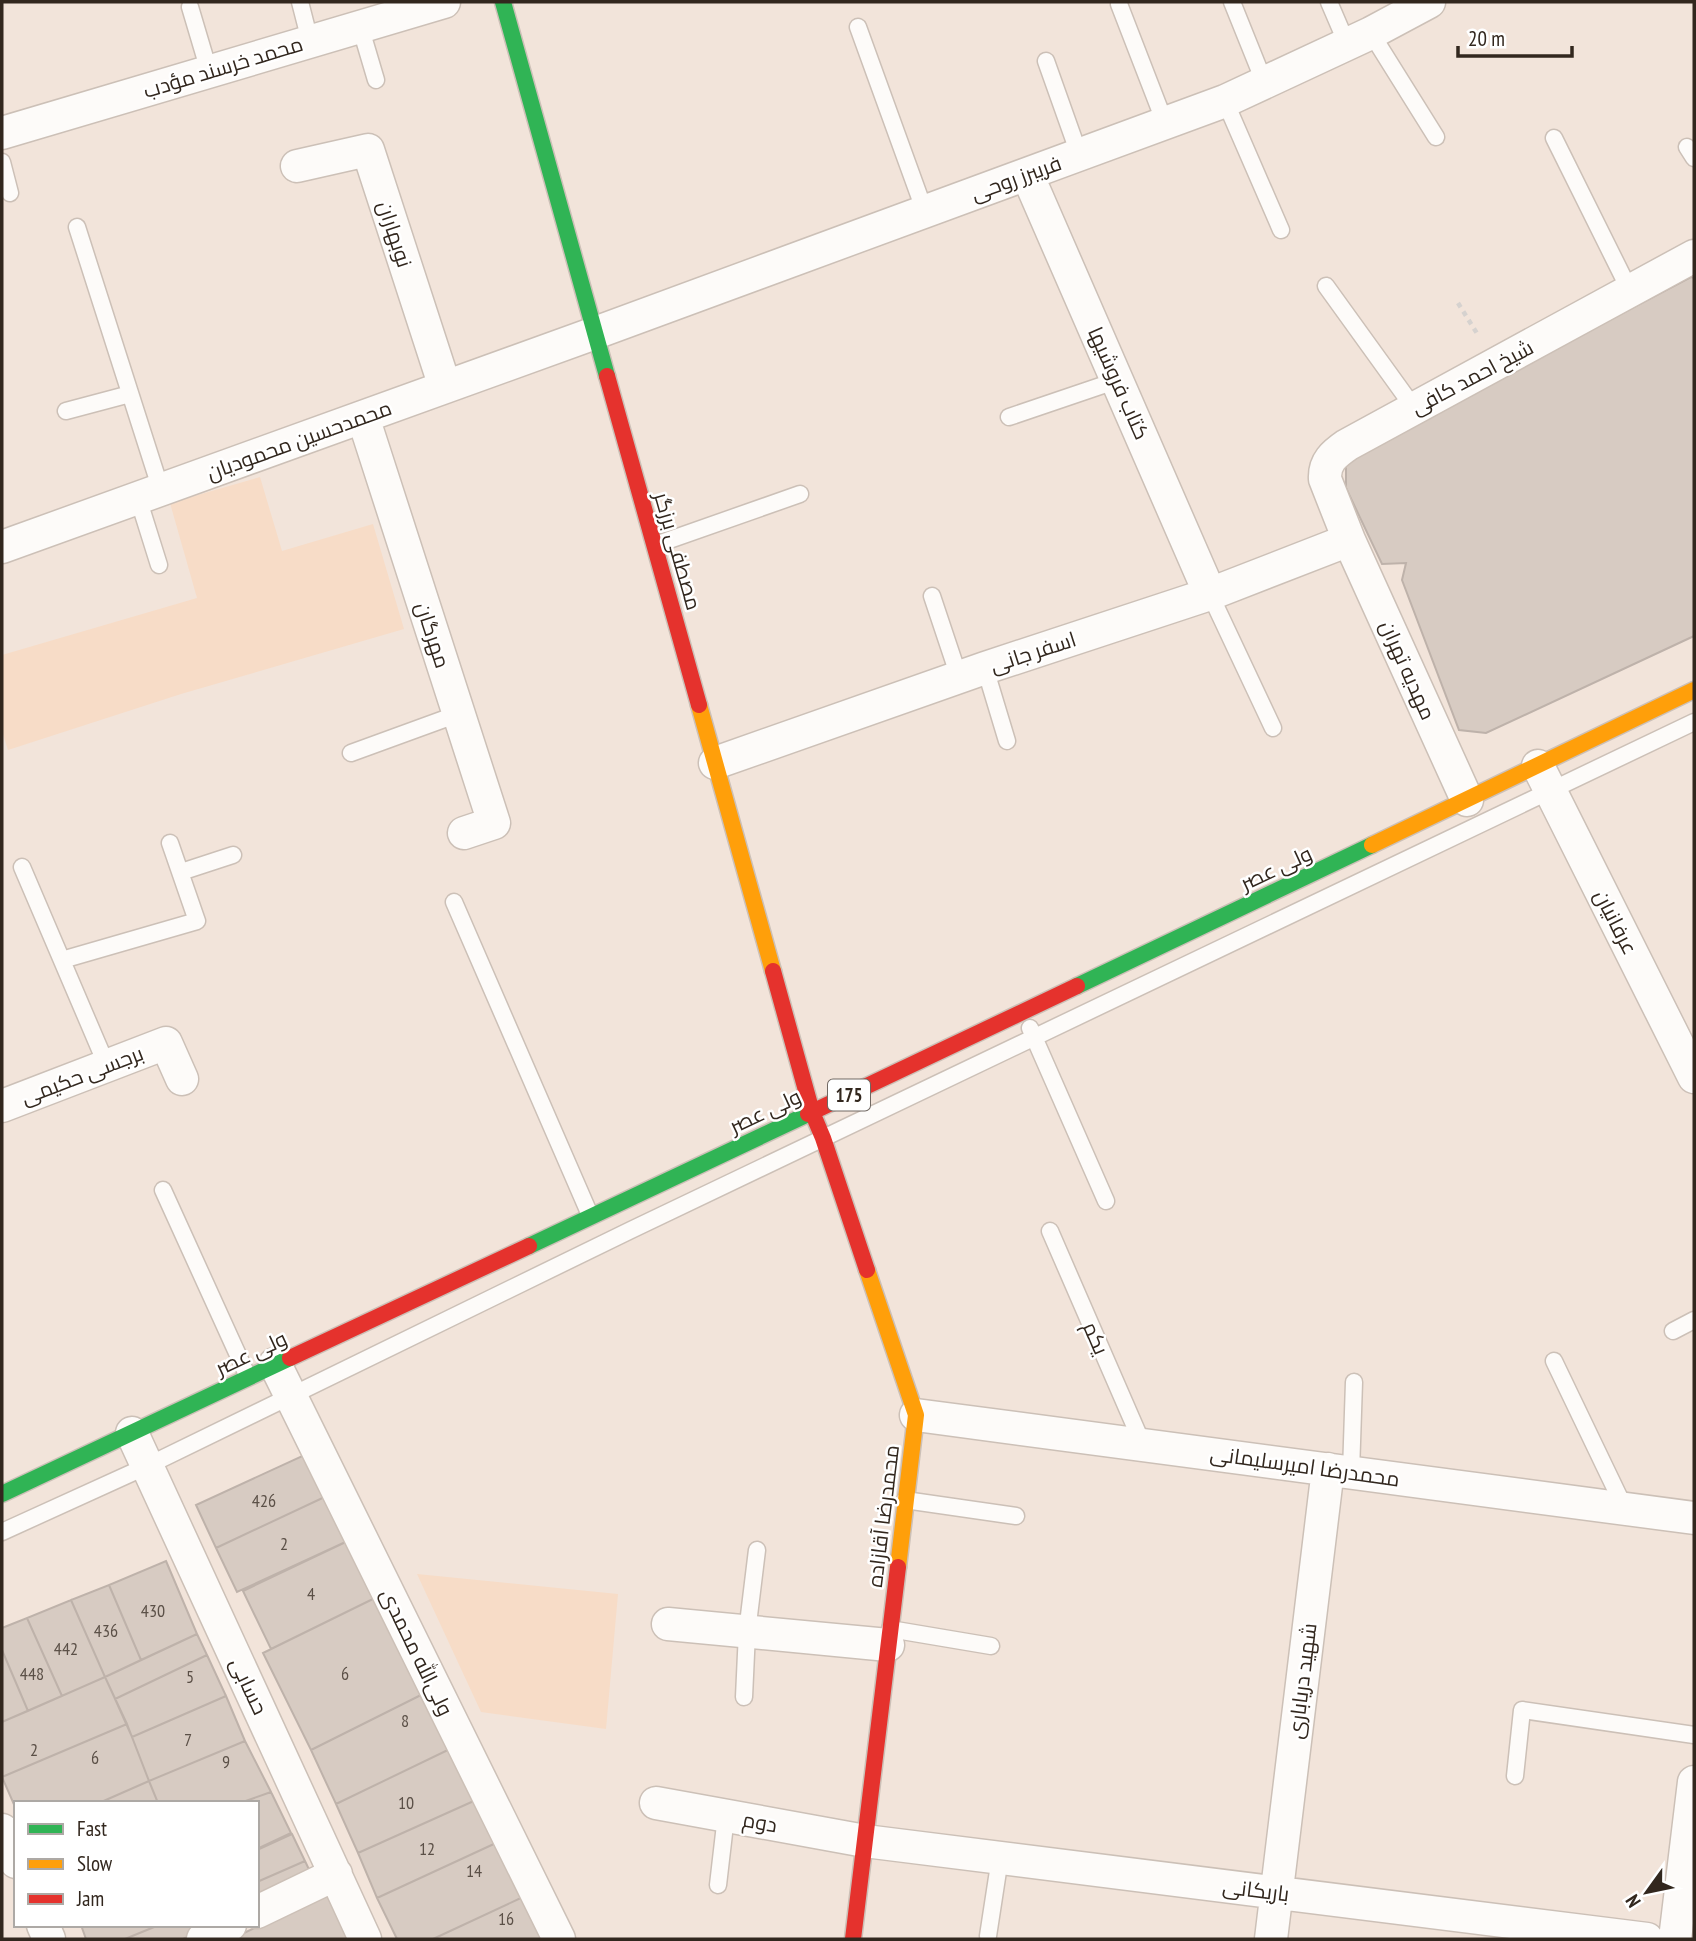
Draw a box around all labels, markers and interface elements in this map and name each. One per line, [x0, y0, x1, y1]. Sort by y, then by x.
scale bar [1458, 14, 1572, 58]
text: 20 m [1468, 25, 1505, 52]
street label: محمد خرسند مؤدب [140, 30, 306, 104]
street label: فریبرز روحی [967, 149, 1065, 207]
street label: نوبهاران [372, 197, 418, 271]
street label: کتاب فروشیها [1082, 322, 1156, 444]
street label: شیخ احمد کافی [1406, 333, 1538, 421]
street label: محمدحسین محمودیان [203, 394, 395, 486]
street label: مصطفی برزگر [648, 488, 708, 613]
street label: مهرگان [410, 598, 456, 672]
street label: مهدیه تهران [1374, 616, 1442, 724]
street label: اسفر جانی [986, 625, 1080, 679]
street label: ولی عصر [1235, 840, 1316, 897]
street label: عرفانیان [1588, 885, 1644, 959]
street label: برجسی حکیمی [17, 1039, 147, 1111]
road number: 175 [828, 1079, 870, 1110]
street label: ولی عصر [724, 1083, 805, 1140]
street label: یکم [1076, 1317, 1115, 1359]
street label: ولی عصر [210, 1325, 291, 1382]
street label: محمدرضا امیرسلیمانی [1209, 1439, 1401, 1493]
street label: محمدرضا آقازاده [861, 1443, 905, 1589]
house number: 426 [252, 1489, 276, 1512]
house number: 2 [280, 1532, 288, 1555]
house number: 4 [307, 1582, 315, 1605]
street label: ولی‌الله محمدی [375, 1584, 459, 1720]
house number: 430 [141, 1599, 165, 1622]
house number: 436 [94, 1619, 118, 1642]
street label: شهید دریاباری [1281, 1621, 1323, 1741]
house number: 442 [54, 1637, 78, 1660]
street label: حسابی [224, 1653, 274, 1719]
house number: 448 [20, 1662, 44, 1685]
house number: 6 [341, 1662, 349, 1685]
house number: 5 [186, 1665, 194, 1688]
house number: 8 [401, 1709, 409, 1732]
house number: 7 [184, 1728, 192, 1751]
house number: 2 [30, 1738, 38, 1761]
house number: 6 [91, 1746, 99, 1769]
house number: 9 [222, 1750, 230, 1773]
house number: 10 [398, 1791, 414, 1814]
legend [14, 1801, 259, 1927]
street label: دوم [740, 1806, 779, 1839]
text: Fast [77, 1815, 107, 1842]
house number: 12 [419, 1837, 435, 1860]
text: Slow [77, 1850, 113, 1877]
north arrow [1612, 1857, 1682, 1927]
house number: 14 [466, 1859, 482, 1882]
street label: باریکانی [1221, 1873, 1291, 1907]
text: Jam [76, 1885, 104, 1912]
text: N [1620, 1890, 1646, 1912]
house number: 16 [498, 1907, 514, 1930]

